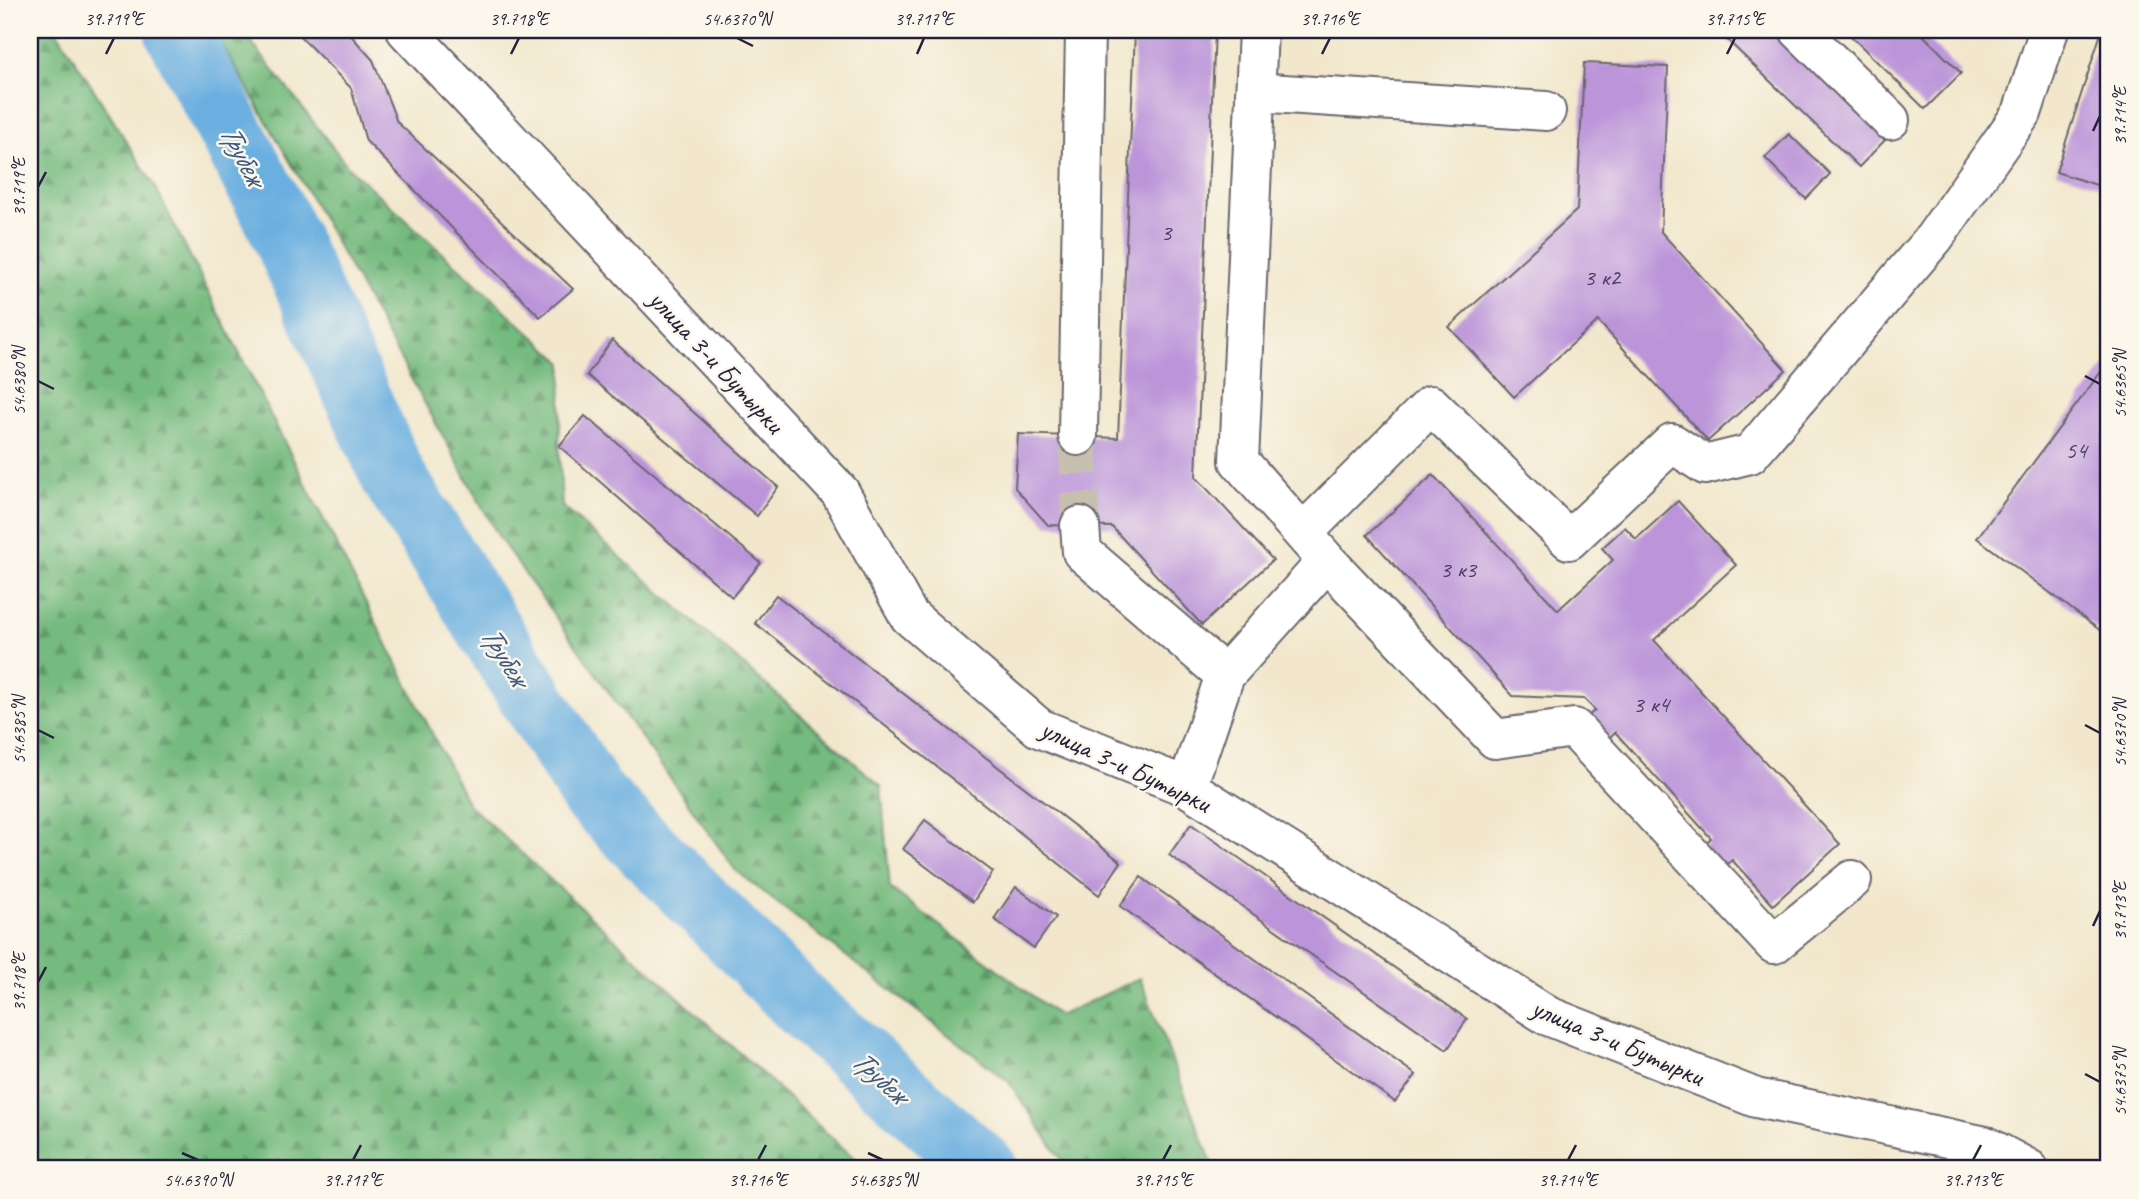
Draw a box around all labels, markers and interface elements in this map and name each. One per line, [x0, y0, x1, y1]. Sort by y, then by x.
text: 39.719°E [85, 8, 146, 30]
text: 39.718°E [490, 8, 551, 30]
text: 54.6370°N [703, 8, 774, 30]
text: 39.717°E [895, 8, 956, 30]
text: 39.716°E [1301, 8, 1362, 30]
text: 39.715°E [1706, 8, 1767, 30]
text: 39.714°E [2109, 84, 2131, 145]
water label: Трубеж [211, 117, 278, 197]
text: 39.719°E [8, 155, 30, 216]
house number: 3 [1161, 217, 1174, 247]
house number: 3 к2 [1584, 262, 1622, 292]
street label: улица 3-и Бутырки [640, 281, 793, 442]
text: 54.6380°N [8, 344, 30, 415]
text: 54.6365°N [2109, 347, 2131, 418]
house number: 54 [2065, 435, 2089, 465]
house number: 3 к3 [1440, 554, 1478, 584]
water label: Трубеж [472, 618, 541, 697]
house number: 3 к4 [1633, 689, 1671, 719]
text: 54.6385°N [8, 693, 30, 764]
text: 54.6370°N [2109, 696, 2131, 767]
street label: улица 3-и Бутырки [1033, 710, 1218, 821]
text: 39.713°E [2109, 879, 2131, 940]
text: 39.718°E [8, 950, 30, 1011]
street label: улица 3-и Бутырки [1525, 989, 1711, 1094]
water label: Трубеж [844, 1041, 921, 1116]
text: 54.6375°N [2109, 1045, 2131, 1116]
text: 54.6390°N [164, 1169, 235, 1191]
text: 39.717°E [324, 1169, 385, 1191]
text: 39.716°E [729, 1169, 790, 1191]
text: 54.6385°N [849, 1169, 920, 1191]
text: 39.715°E [1134, 1169, 1195, 1191]
text: 39.714°E [1539, 1169, 1600, 1191]
text: 39.713°E [1944, 1169, 2005, 1191]

